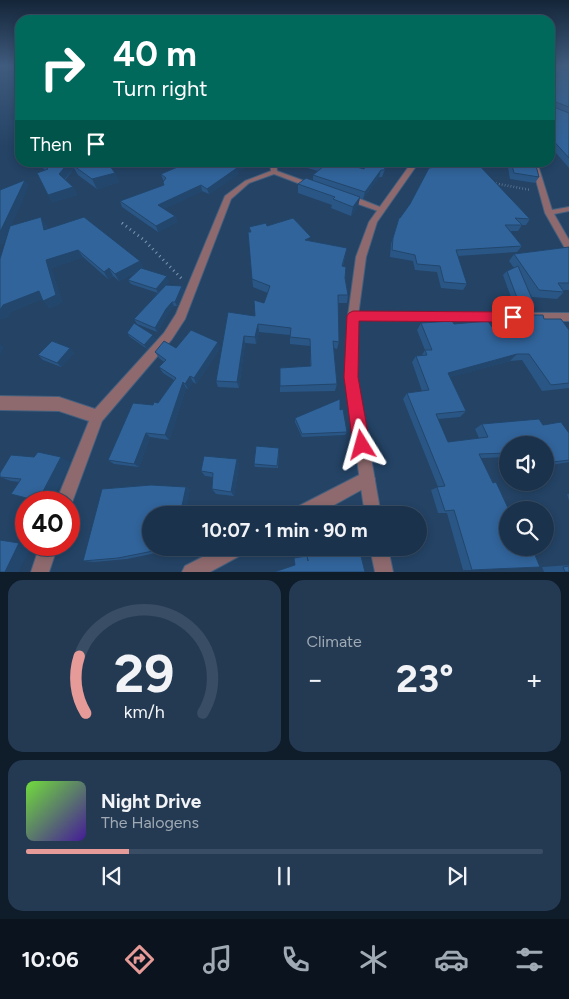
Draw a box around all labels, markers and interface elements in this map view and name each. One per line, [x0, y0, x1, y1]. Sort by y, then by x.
text: 40 m [113, 33, 197, 75]
icon: right [30, 35, 95, 100]
text: Turn right [113, 75, 208, 102]
icon: arrive [82, 130, 110, 158]
text: Then [30, 133, 72, 156]
pin [492, 296, 534, 338]
icon: arrive [499, 303, 527, 331]
position arrow [335, 418, 387, 470]
map controls [499, 436, 554, 556]
button: sound [499, 436, 554, 491]
speed limit sign: 40 [15, 491, 80, 556]
button: search [499, 501, 554, 556]
text: 10:07 · 1 min · 90 m [201, 519, 368, 542]
text: Climate [307, 632, 362, 651]
text: 29 [114, 643, 174, 705]
text: 23° [396, 656, 454, 702]
text: − [307, 662, 324, 696]
text: + [526, 662, 543, 696]
text: km/h [124, 701, 165, 722]
text: Night Drive [101, 790, 201, 813]
text: The Halogens [101, 813, 199, 832]
icon: previous [98, 862, 126, 890]
icon: pause [270, 862, 298, 890]
icon: next [443, 862, 471, 890]
icon: directions [122, 942, 157, 977]
icon: music [200, 942, 235, 977]
icon: phone [278, 942, 313, 977]
icon: climate [356, 942, 391, 977]
icon: car [434, 942, 469, 977]
icon: filters [512, 942, 547, 977]
text: 10:06 [22, 946, 79, 973]

